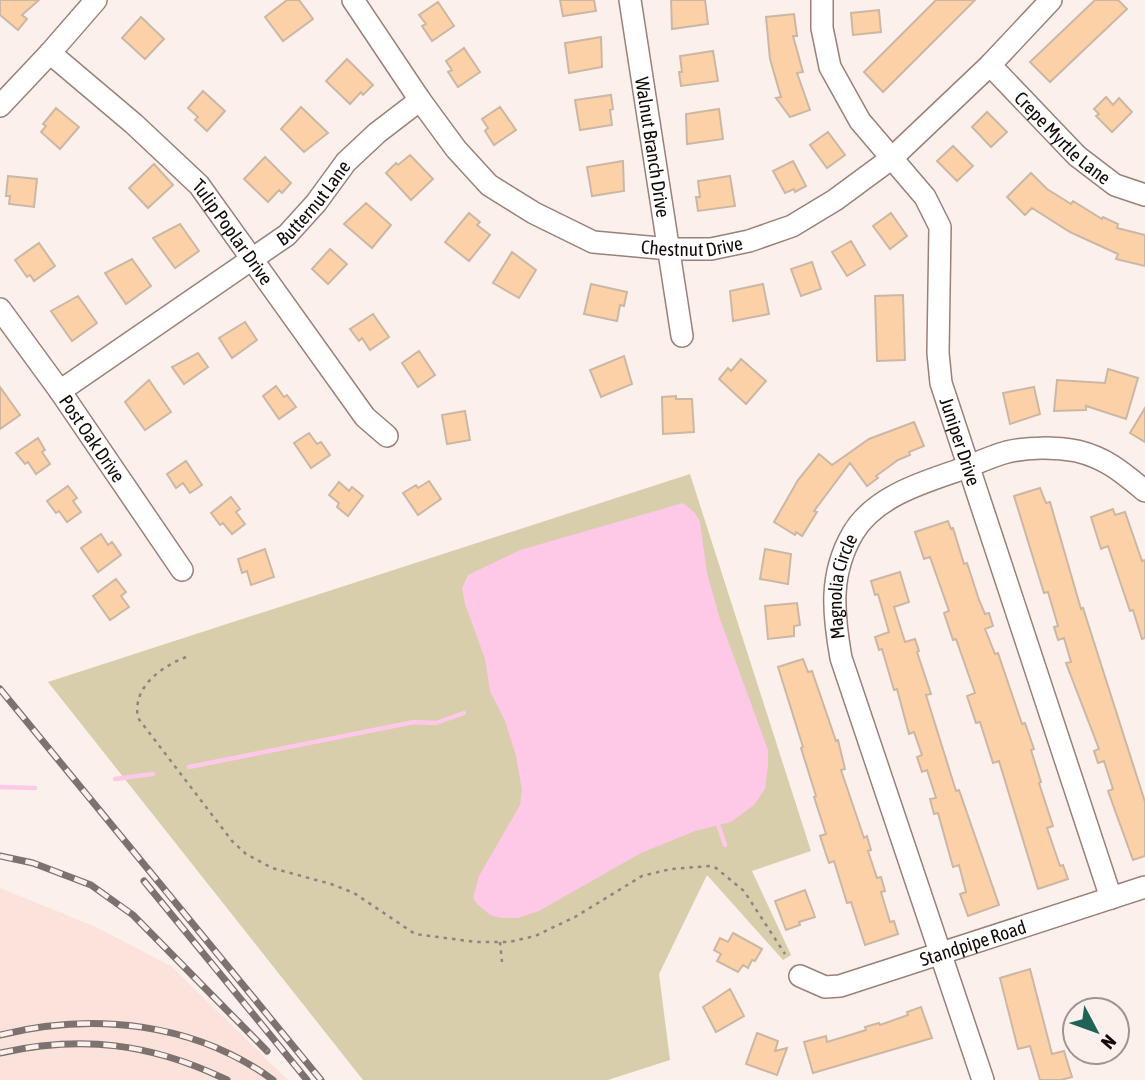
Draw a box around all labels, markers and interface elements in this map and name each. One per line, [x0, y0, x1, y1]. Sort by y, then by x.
street label: Walnut Branch Drive [631, 76, 674, 219]
street label: Crepe Myrtle Lane [1010, 87, 1115, 189]
street label: Butternut Lane [272, 156, 355, 250]
street label: Tulip Poplar Drive [189, 174, 278, 289]
street label: Chestnut Drive [640, 232, 745, 261]
street label: Post Oak Drive [55, 391, 130, 486]
street label: Juniper Drive [936, 395, 985, 489]
street label: Magnolia Circle [824, 530, 862, 641]
street label: Standpipe Road [917, 915, 1029, 970]
north arrow [1061, 996, 1131, 1066]
text: N [1097, 1031, 1121, 1054]

